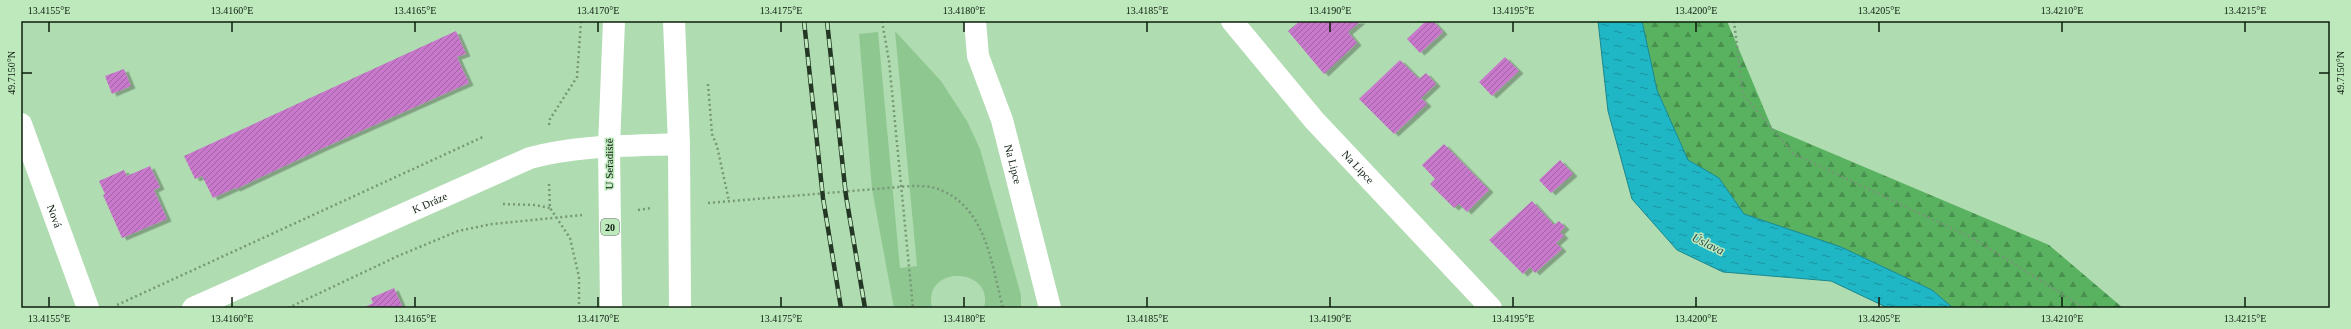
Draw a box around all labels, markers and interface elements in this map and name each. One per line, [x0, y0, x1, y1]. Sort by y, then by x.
text: 13.4155°E [28, 5, 70, 16]
text: 13.4160°E [211, 5, 253, 16]
text: 13.4165°E [394, 5, 436, 16]
text: 13.4170°E [577, 5, 619, 16]
text: 13.4175°E [760, 5, 802, 16]
text: 13.4180°E [943, 5, 985, 16]
text: 13.4185°E [1126, 5, 1168, 16]
text: 13.4190°E [1309, 5, 1351, 16]
text: 13.4195°E [1492, 5, 1534, 16]
text: 13.4200°E [1675, 5, 1717, 16]
text: 13.4205°E [1858, 5, 1900, 16]
text: 13.4210°E [2041, 5, 2083, 16]
text: 13.4215°E [2224, 5, 2266, 16]
text: 49.7150°N [6, 51, 17, 95]
text: 49.7150°N [2335, 51, 2346, 95]
street label: U Seřadiště [603, 138, 615, 190]
street label: Na Lipce [1002, 143, 1024, 185]
street label: Na Lipce [1340, 148, 1377, 186]
street label: K Dráze [410, 190, 449, 216]
street label: Nová [45, 203, 64, 229]
road number: 20 [601, 219, 619, 235]
water label: Úslava [1690, 230, 1726, 258]
text: 13.4155°E [28, 313, 70, 324]
text: 13.4160°E [211, 313, 253, 324]
text: 13.4165°E [394, 313, 436, 324]
text: 13.4170°E [577, 313, 619, 324]
text: 13.4175°E [760, 313, 802, 324]
text: 13.4180°E [943, 313, 985, 324]
text: 13.4185°E [1126, 313, 1168, 324]
text: 13.4190°E [1309, 313, 1351, 324]
text: 13.4195°E [1492, 313, 1534, 324]
text: 13.4200°E [1675, 313, 1717, 324]
text: 13.4205°E [1858, 313, 1900, 324]
text: 13.4210°E [2041, 313, 2083, 324]
text: 13.4215°E [2224, 313, 2266, 324]

